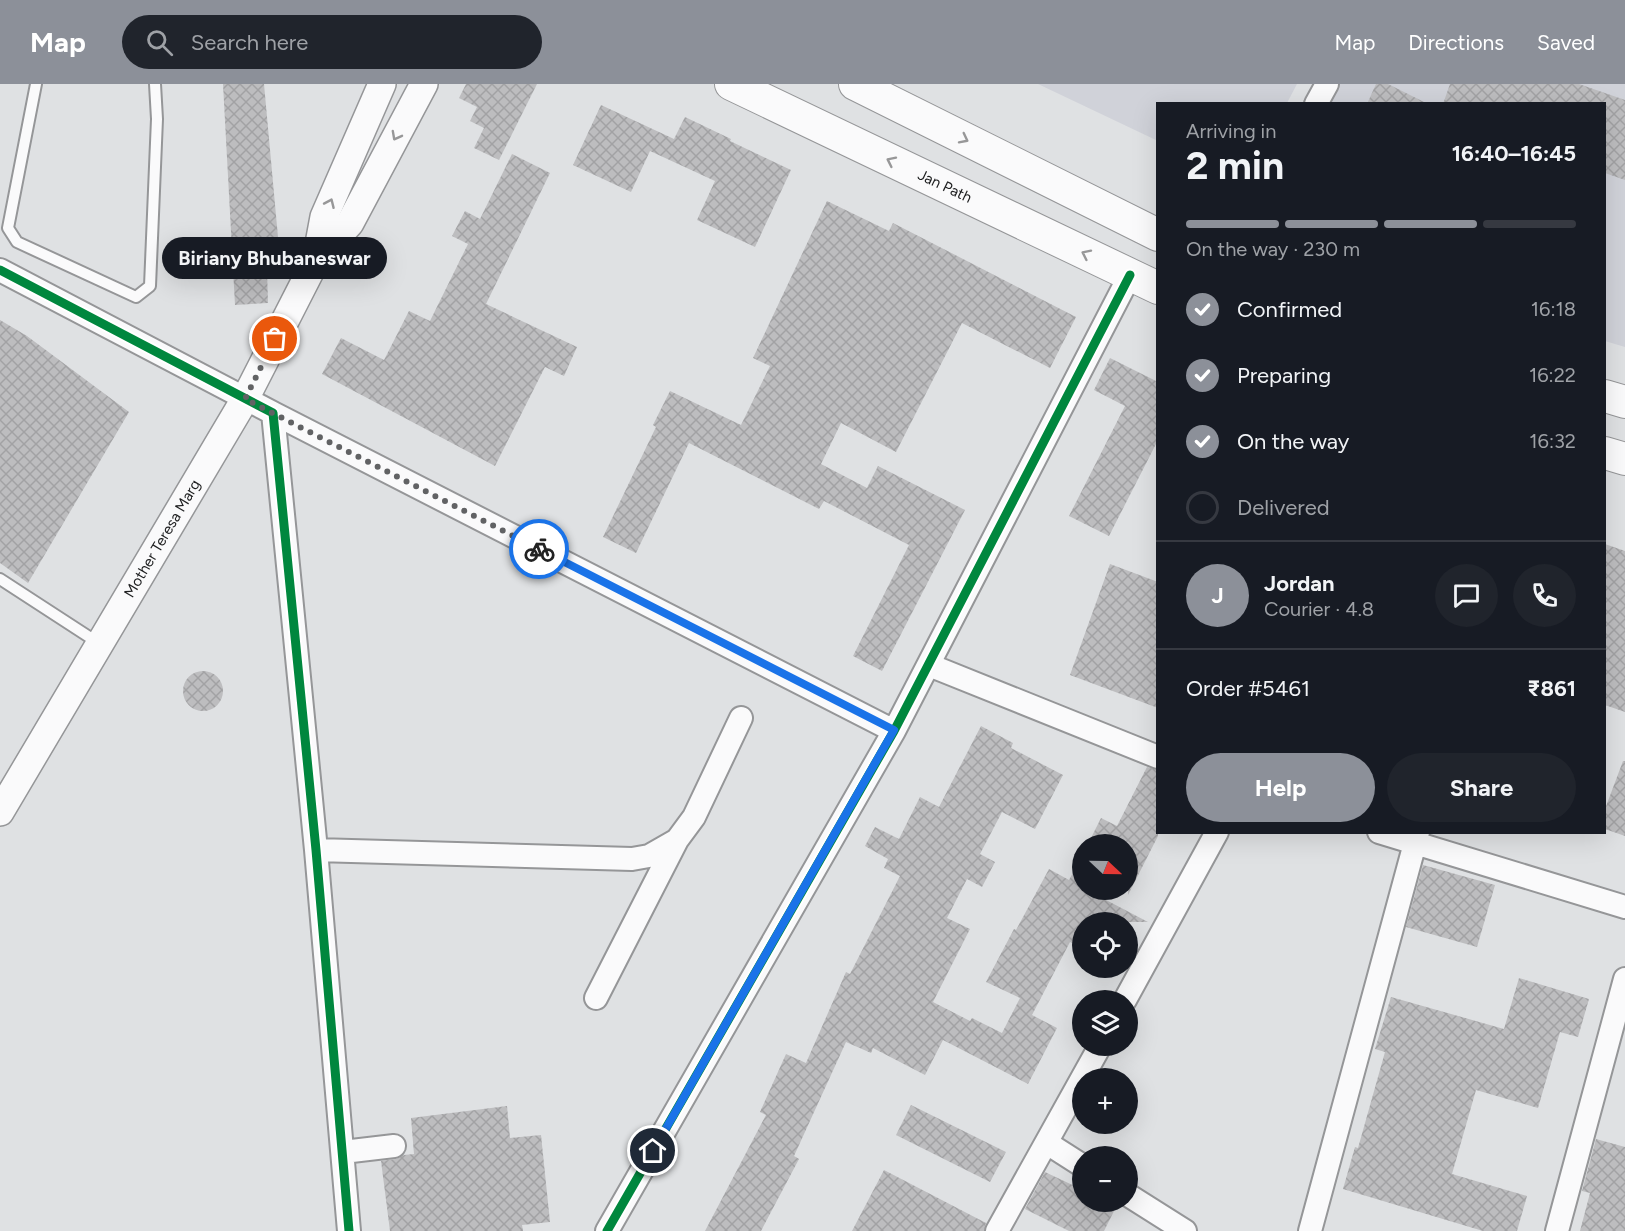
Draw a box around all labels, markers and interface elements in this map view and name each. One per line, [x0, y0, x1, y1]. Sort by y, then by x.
search box [122, 15, 542, 69]
text: Map [30, 25, 86, 59]
icon: search [143, 26, 176, 59]
text: Search here [191, 29, 308, 56]
text: Map [1334, 30, 1375, 55]
text: Directions [1408, 30, 1504, 55]
text: Saved [1537, 30, 1595, 55]
text: Arriving in [1186, 119, 1276, 143]
one-way arrow [392, 129, 403, 140]
one-way arrow [958, 131, 969, 143]
text: 16:40–16:45 [1452, 140, 1576, 167]
text: 2 min [1186, 142, 1284, 189]
one-way arrow [887, 156, 898, 168]
street label: Jan Path [915, 166, 975, 207]
one-way arrow [323, 199, 335, 210]
callout: Biriany Bhubaneswar [162, 237, 388, 279]
text: On the way · 230 m [1186, 237, 1360, 261]
text: Biriany Bhubaneswar [178, 246, 371, 270]
one-way arrow [1081, 250, 1092, 262]
icon: check [1186, 293, 1219, 326]
text: Confirmed [1237, 296, 1342, 323]
text: 16:18 [1531, 297, 1576, 321]
pin [249, 313, 300, 364]
icon: bag [258, 322, 291, 355]
icon: check [1186, 359, 1219, 392]
text: Preparing [1237, 362, 1331, 389]
text: 16:22 [1529, 363, 1576, 387]
icon: check [1186, 425, 1219, 458]
text: On the way [1237, 428, 1349, 455]
text: 16:32 [1529, 429, 1576, 453]
street label: Mother Teresa Marg [120, 476, 204, 601]
text: Delivered [1237, 494, 1330, 521]
courier [509, 519, 569, 579]
icon: bike [523, 533, 556, 566]
button: chat [1435, 564, 1498, 627]
button: phone [1513, 564, 1576, 627]
text: Jordan [1264, 570, 1335, 597]
text: J [1211, 582, 1224, 609]
text: Courier · 4.8 [1264, 597, 1374, 621]
text: Order #5461 [1186, 675, 1310, 702]
text: ₹861 [1527, 675, 1576, 702]
button: Help [1186, 753, 1375, 822]
button: Share [1387, 753, 1576, 822]
north arrow [1072, 834, 1138, 900]
map controls [1072, 834, 1138, 1212]
button: locate [1072, 912, 1138, 978]
button: layers [1072, 990, 1138, 1056]
button: + [1072, 1068, 1138, 1134]
pin [627, 1125, 678, 1176]
icon: home [636, 1134, 669, 1167]
button: − [1072, 1146, 1138, 1212]

